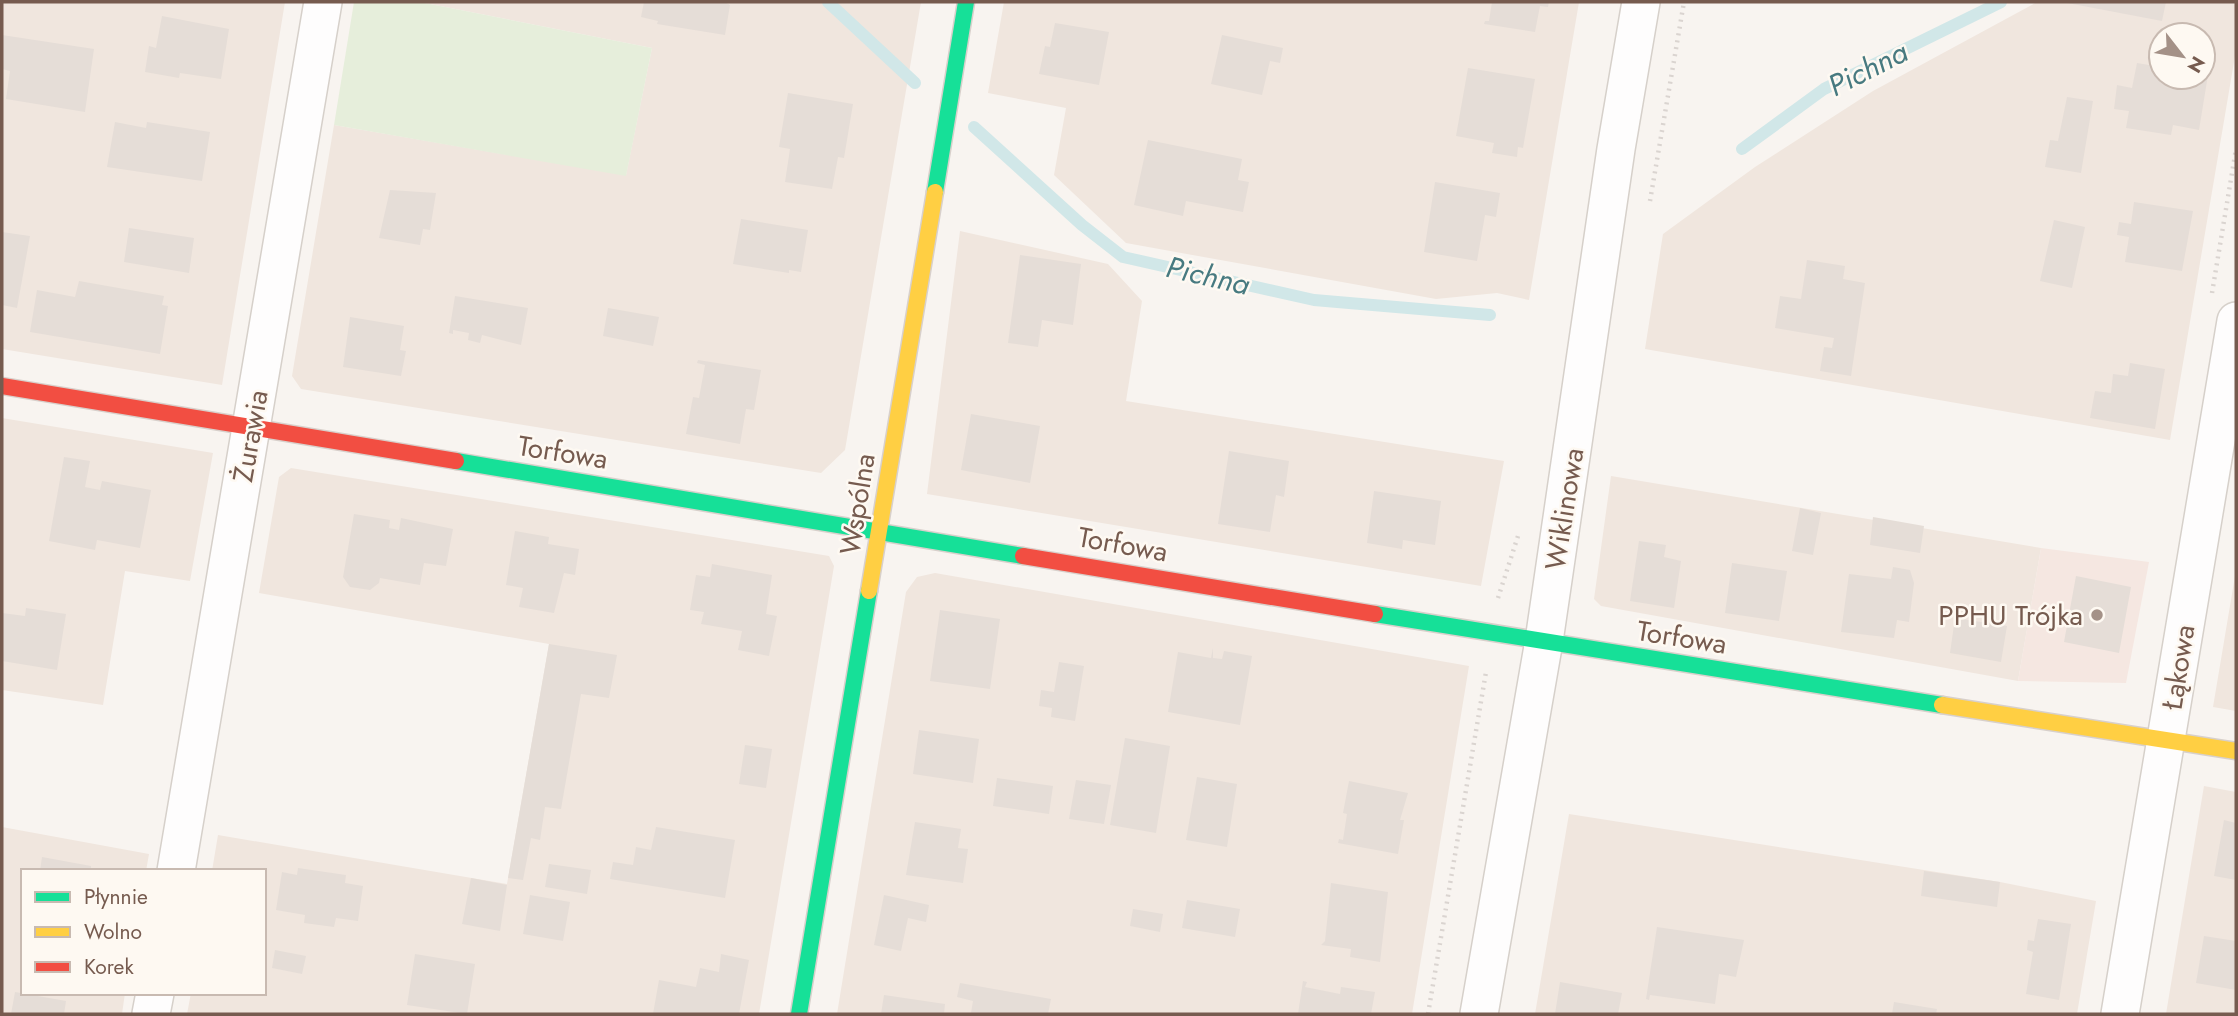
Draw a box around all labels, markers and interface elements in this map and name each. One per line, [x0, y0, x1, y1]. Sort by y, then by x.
north arrow [2147, 21, 2217, 91]
water label: Pichna [1820, 30, 1916, 107]
text: N [2181, 51, 2212, 78]
water label: Pichna [1162, 245, 1255, 306]
street label: Żurawia [222, 387, 279, 485]
street label: Torfowa [515, 425, 611, 480]
street label: Wiklinowa [1535, 445, 1594, 573]
street label: Wspólna [829, 450, 886, 558]
street label: Torfowa [1075, 516, 1171, 573]
place label: PPHU Trójka [1938, 595, 2083, 636]
marker: PPHU Trójka [2089, 607, 2105, 623]
street label: Torfowa [1634, 610, 1730, 665]
street label: Łąkowa [2151, 622, 2205, 713]
legend [21, 869, 266, 995]
text: Płynnie [84, 882, 148, 912]
text: Wolno [84, 917, 142, 947]
text: Korek [84, 952, 134, 982]

